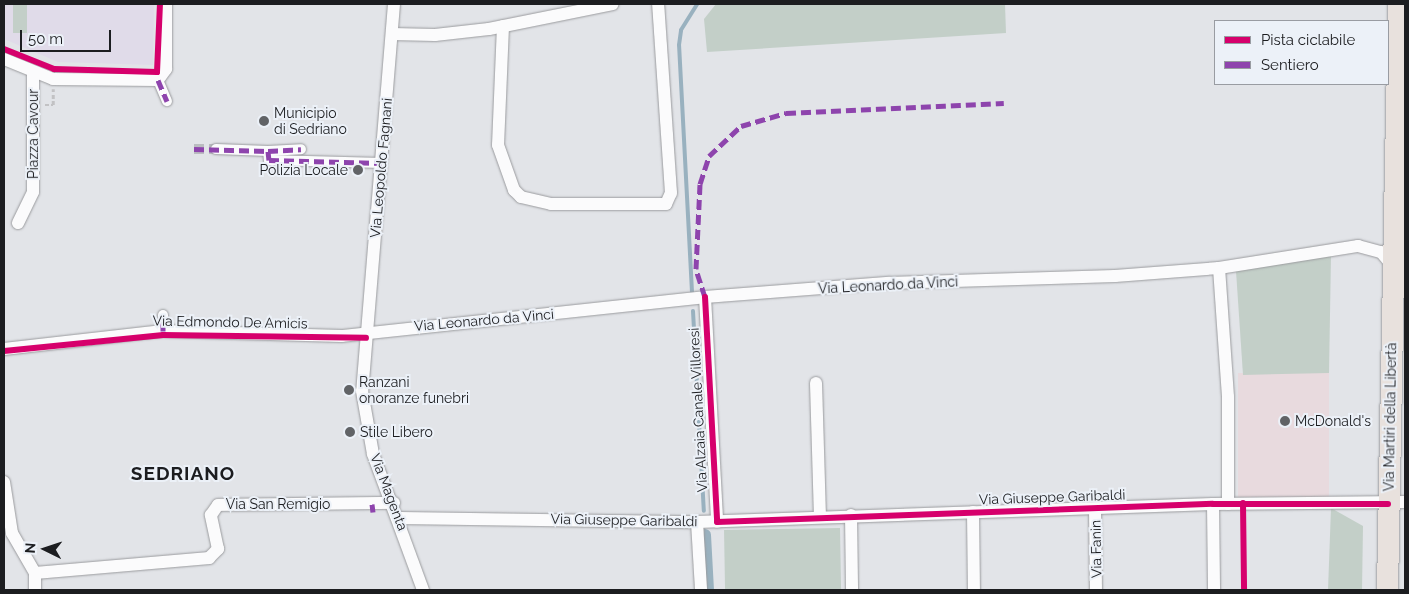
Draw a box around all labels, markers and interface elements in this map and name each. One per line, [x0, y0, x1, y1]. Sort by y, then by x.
scale bar [22, 20, 114, 52]
legend [1214, 20, 1389, 85]
text: 50 m [28, 30, 63, 48]
text: Pista ciclabile [1261, 31, 1355, 49]
text: Sentiero [1261, 56, 1319, 74]
street label: Piazza Cavour [25, 89, 41, 179]
street label: Via Leopoldo Fagnani [367, 97, 395, 239]
place label: Municipio di Sedriano [274, 105, 347, 138]
marker: Municipio di Sedriano [258, 115, 270, 127]
place label: Polizia Locale [259, 162, 348, 178]
marker: Polizia Locale [352, 164, 364, 176]
street label: Via Leonardo da Vinci [817, 273, 959, 297]
street label: Via Leonardo da Vinci [413, 305, 555, 335]
street label: Via Edmondo De Amicis [152, 312, 308, 332]
street label: Via Alzaia Canale Villoresi [685, 327, 711, 493]
street label: Via Martiri della Libertà [1380, 342, 1400, 492]
place label: Ranzani onoranze funebri [359, 374, 469, 407]
marker: Ranzani onoranze funebri [343, 384, 355, 396]
place label: McDonald's [1295, 413, 1371, 429]
marker: McDonald's [1279, 415, 1291, 427]
place label: Stile Libero [360, 424, 433, 440]
marker: Stile Libero [344, 426, 356, 438]
street label: Via Magenta [367, 451, 411, 533]
district label: SEDRIANO [130, 463, 236, 485]
street label: Via Giuseppe Garibaldi [978, 486, 1126, 508]
street label: Via San Remigio [226, 496, 330, 512]
street label: Via Giuseppe Garibaldi [551, 510, 697, 530]
street label: Via Fanin [1087, 520, 1105, 578]
north arrow [20, 524, 70, 574]
text: N [22, 542, 38, 554]

